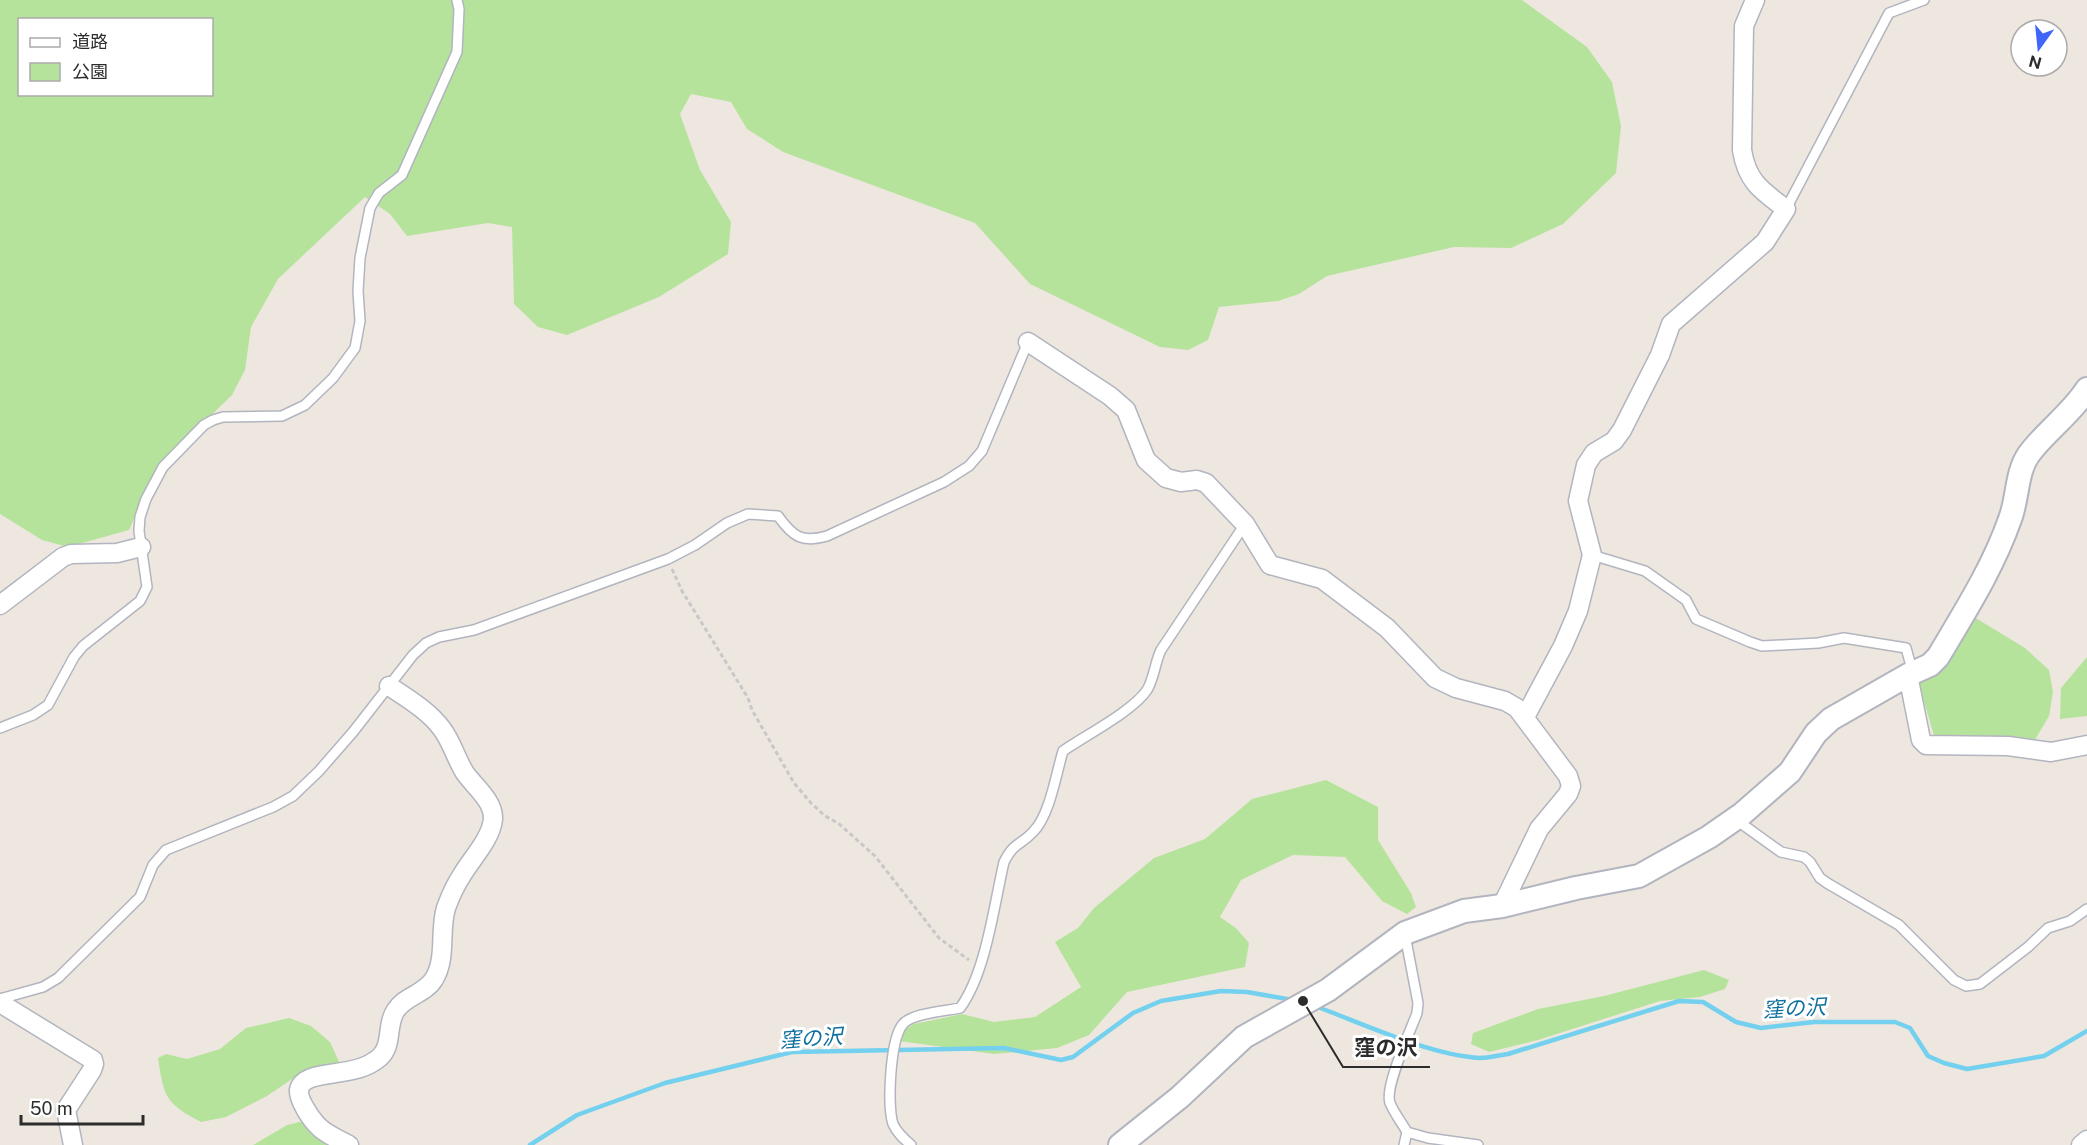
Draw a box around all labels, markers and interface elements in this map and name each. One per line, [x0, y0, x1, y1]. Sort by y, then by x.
legend [18, 18, 213, 96]
north arrow [2009, 18, 2069, 78]
text: 道路 [72, 31, 108, 52]
text: N [2027, 51, 2044, 73]
text: 公園 [72, 61, 108, 82]
water label: 窪の沢 [1762, 994, 1829, 1022]
water label: 窪の沢 [779, 1023, 846, 1053]
callout: 窪の沢 [1343, 1028, 1430, 1067]
text: 窪の沢 [1355, 1035, 1418, 1060]
scale bar [21, 1088, 142, 1126]
text: 50 m [30, 1098, 73, 1119]

